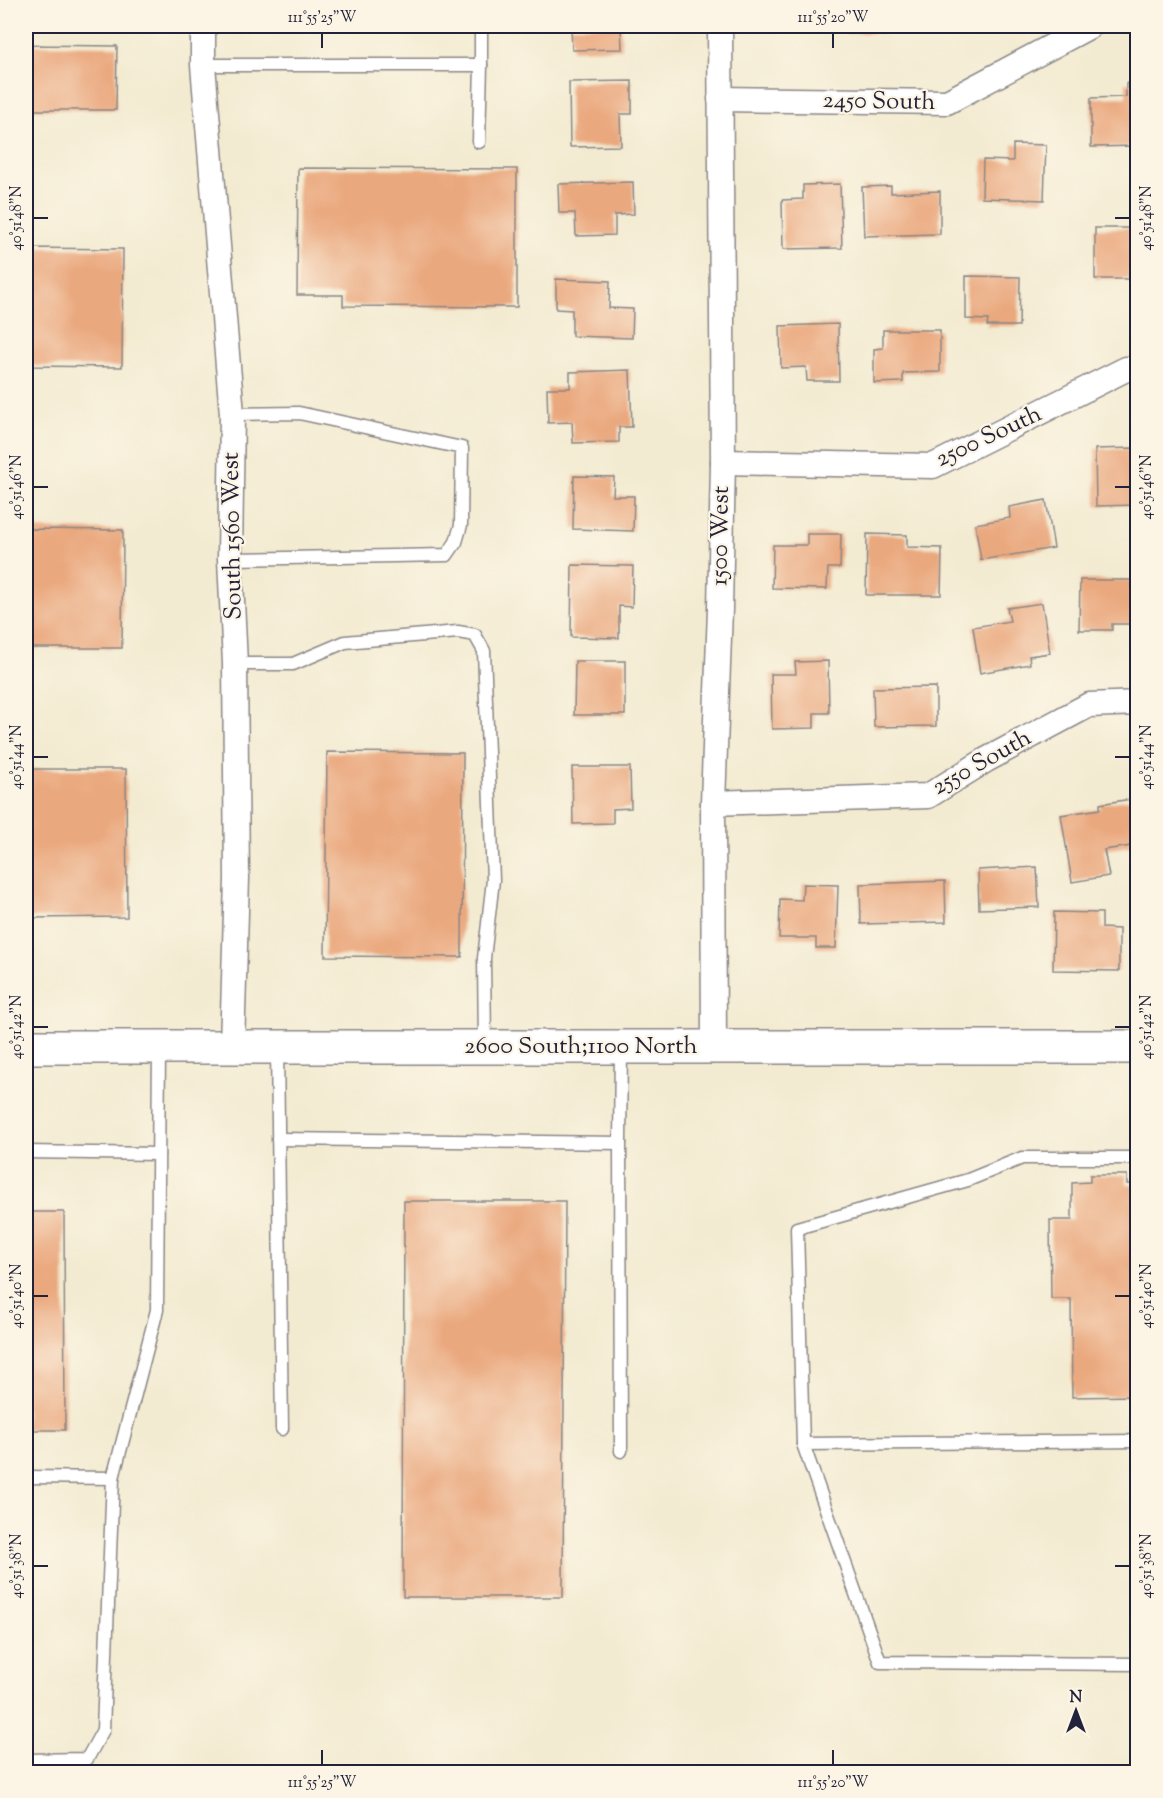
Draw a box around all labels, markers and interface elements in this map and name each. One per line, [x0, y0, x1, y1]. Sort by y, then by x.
text: 111°55'25"W [288, 8, 357, 29]
text: 111°55'20"W [798, 8, 869, 29]
street label: 2450 South [822, 84, 936, 120]
text: 40°51'48"N [7, 185, 28, 251]
text: 40°51'48"N [1137, 185, 1158, 251]
street label: 2500 South [930, 398, 1048, 476]
street label: South 1560 West [215, 452, 251, 620]
text: 40°51'46"N [7, 454, 28, 519]
text: 40°51'46"N [1137, 454, 1158, 519]
street label: 1500 West [703, 486, 739, 586]
street label: 2550 South [926, 722, 1038, 804]
text: 40°51'44"N [7, 724, 28, 790]
text: 40°51'44"N [1137, 724, 1158, 790]
text: 40°51'42"N [7, 995, 28, 1059]
text: 40°51'42"N [1137, 995, 1158, 1059]
street label: 2600 South;1100 North [464, 1030, 698, 1064]
text: 40°51'40"N [7, 1263, 28, 1329]
text: 40°51'40"N [1137, 1263, 1158, 1329]
text: 40°51'38"N [7, 1533, 28, 1599]
text: 40°51'38"N [1137, 1533, 1158, 1599]
north arrow [1046, 1681, 1106, 1741]
text: N [1070, 1687, 1083, 1710]
text: 111°55'25"W [288, 1773, 357, 1794]
text: 111°55'20"W [798, 1773, 869, 1794]

